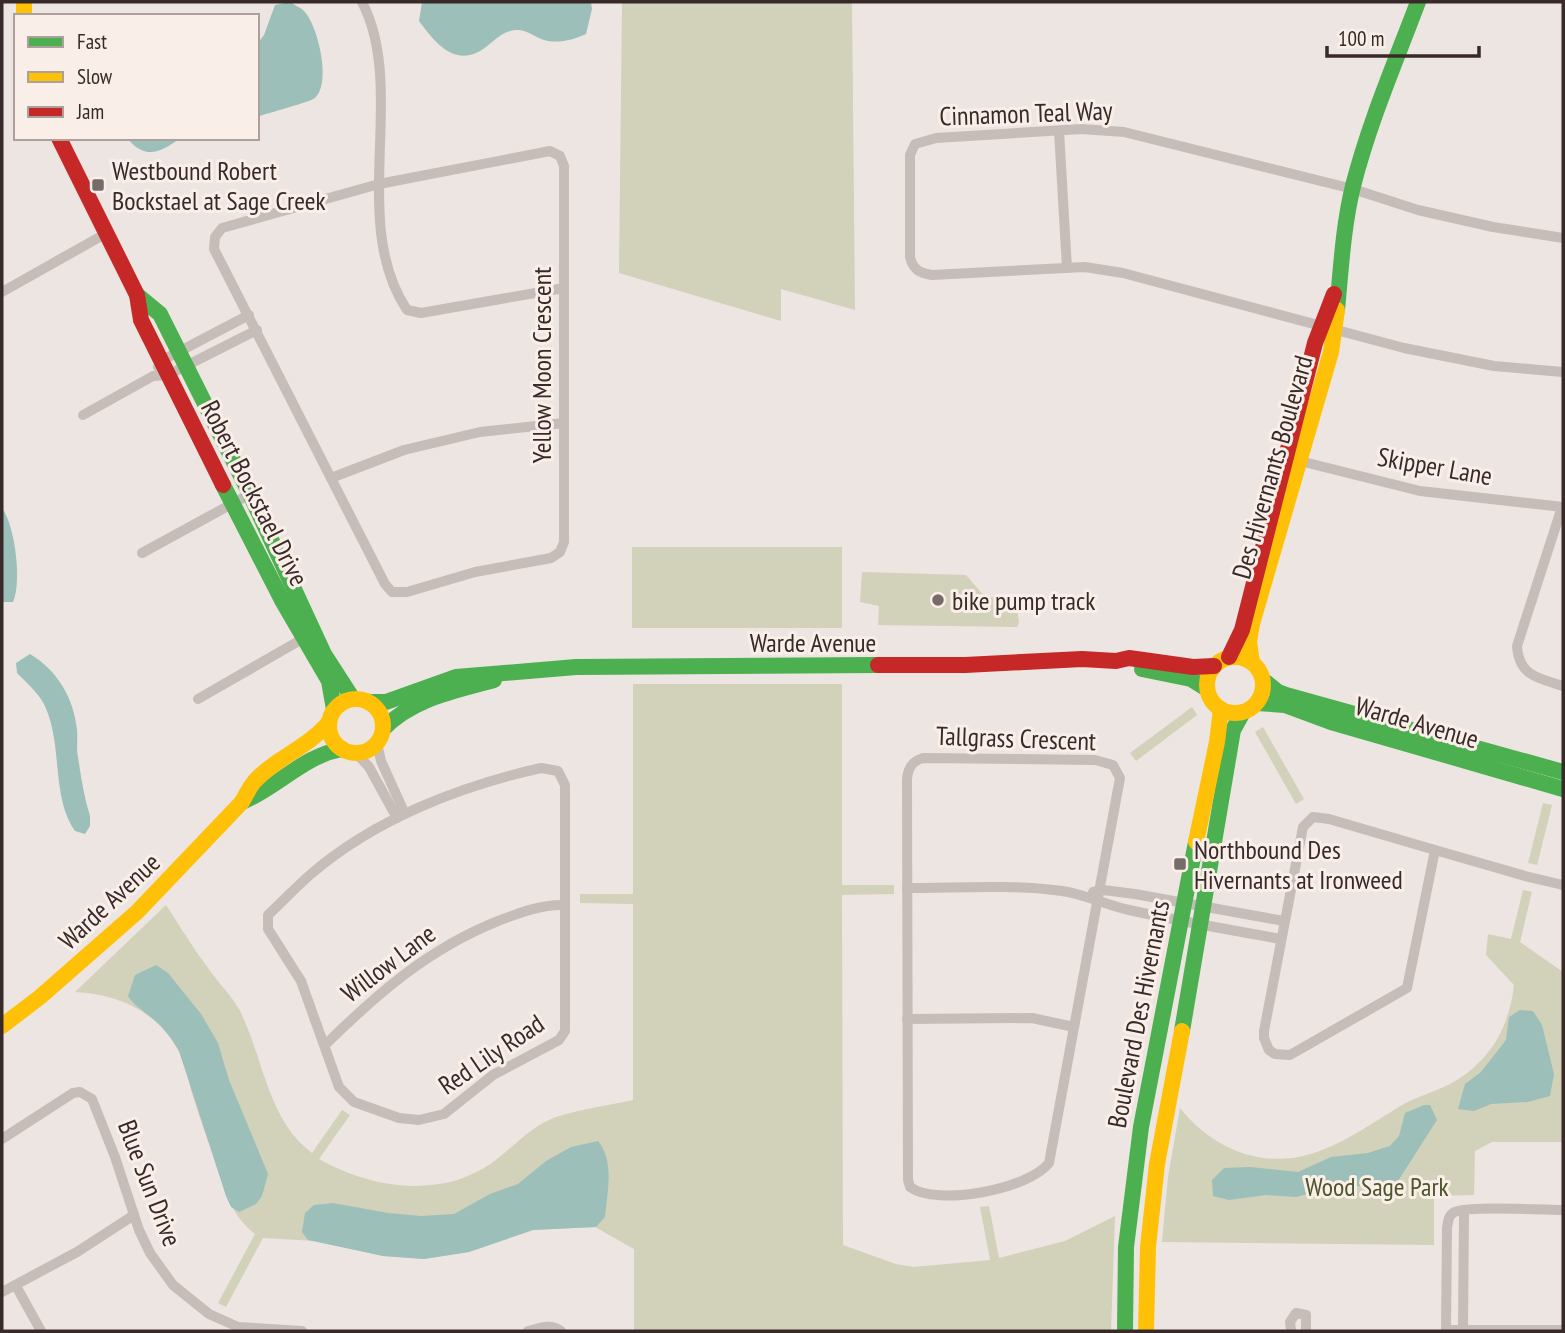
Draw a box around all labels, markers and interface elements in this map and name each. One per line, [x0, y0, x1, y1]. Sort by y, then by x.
legend [14, 14, 259, 140]
scale bar [1327, 14, 1479, 58]
text: 100 m [1338, 25, 1384, 52]
text: Fast [77, 28, 107, 55]
text: Slow [77, 63, 113, 90]
street label: Cinnamon Teal Way [939, 93, 1113, 133]
text: Jam [76, 98, 104, 125]
place label: Westbound Robert Bockstael at Sage Creek [112, 154, 326, 217]
marker: Westbound Robert Bockstael at Sage Creek [90, 177, 106, 193]
street label: Yellow Moon Crescent [525, 267, 558, 463]
street label: Des Hivernants Boulevard [1224, 351, 1320, 583]
street label: Robert Bockstael Drive [194, 395, 316, 591]
street label: Skipper Lane [1375, 440, 1495, 492]
place label: bike pump track [952, 584, 1095, 617]
marker: bike pump track [930, 592, 946, 608]
street label: Warde Avenue [750, 626, 876, 659]
street label: Warde Avenue [1352, 689, 1482, 755]
street label: Tallgrass Crescent [935, 719, 1097, 757]
place label: Northbound Des Hivernants at Ironweed [1194, 833, 1403, 896]
street label: Warde Avenue [51, 846, 167, 956]
marker: Northbound Des Hivernants at Ironweed [1172, 856, 1188, 872]
street label: Boulevard Des Hivernants [1100, 898, 1176, 1130]
street label: Willow Lane [334, 917, 442, 1009]
street label: Red Lily Road [432, 1007, 550, 1101]
street label: Blue Sun Drive [111, 1115, 189, 1251]
park label: Wood Sage Park [1305, 1170, 1449, 1203]

